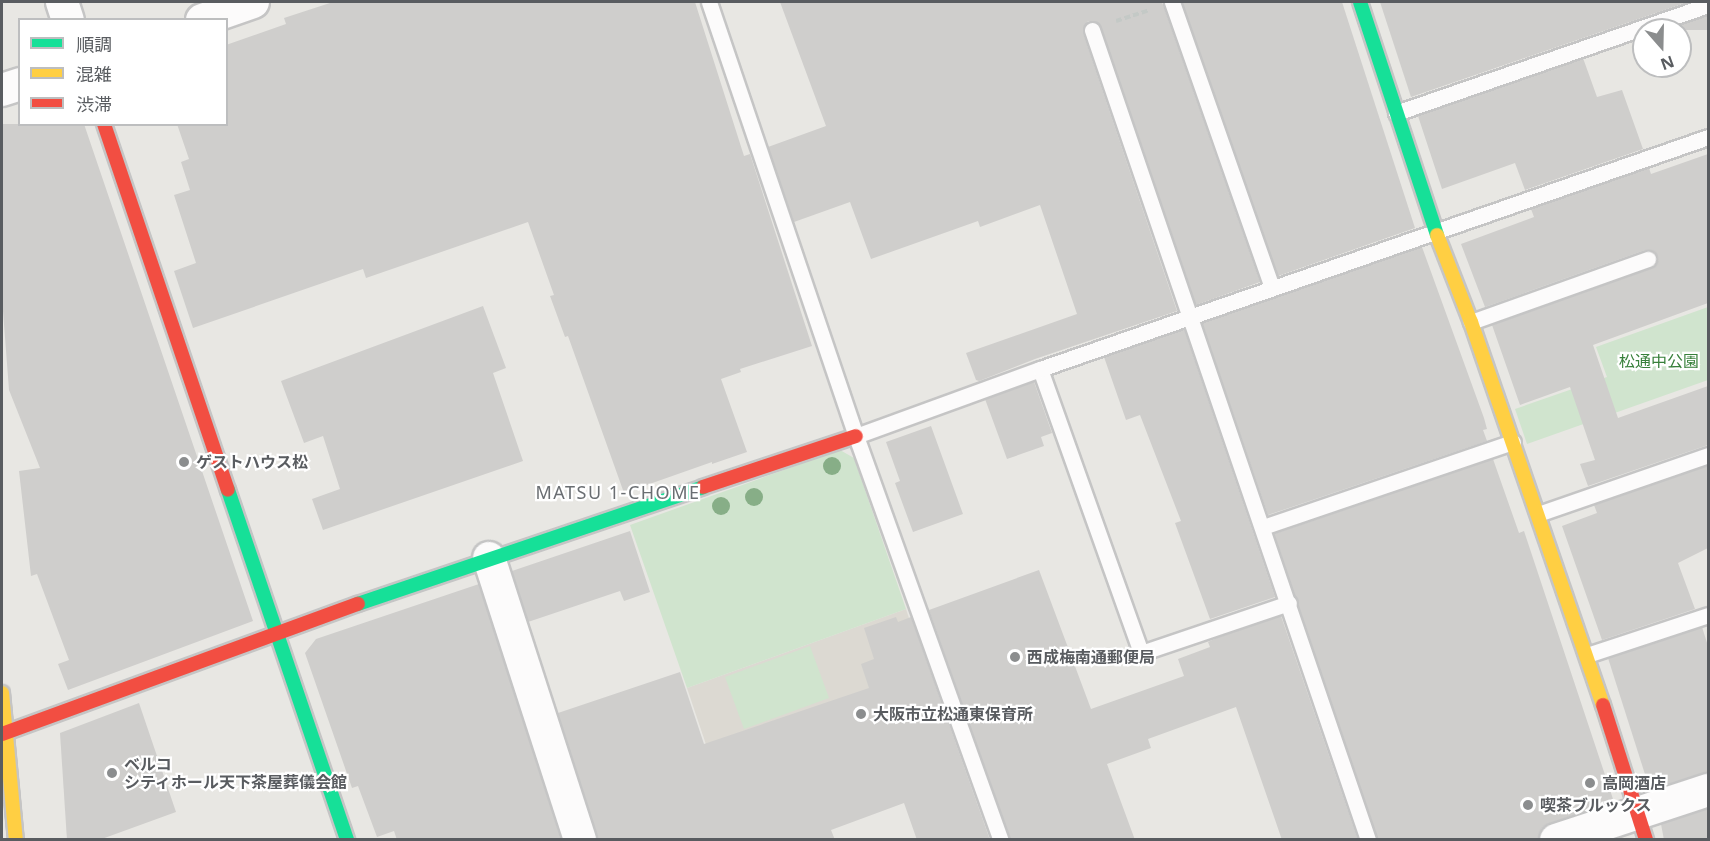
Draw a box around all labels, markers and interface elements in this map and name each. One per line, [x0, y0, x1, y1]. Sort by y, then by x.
legend [18, 18, 228, 126]
north arrow [1632, 18, 1692, 78]
text: 順調 [76, 32, 112, 56]
text: N [1658, 50, 1677, 76]
text: 混雑 [76, 62, 112, 86]
text: 渋滞 [76, 92, 112, 116]
park label: 松通中公園 [1619, 351, 1699, 371]
place label: ゲストハウス松 [196, 452, 308, 472]
marker: ゲストハウス松 [177, 455, 191, 469]
district label: MATSU 1-CHOME [536, 481, 700, 503]
place label: 西成梅南通郵便局 [1027, 647, 1155, 667]
marker: 西成梅南通郵便局 [1008, 650, 1022, 664]
place label: 大阪市立松通東保育所 [873, 704, 1033, 724]
marker: 大阪市立松通東保育所 [854, 707, 868, 721]
place label: ベルコ シティホール天下茶屋葬儀会館 [124, 754, 348, 792]
marker: ベルコ シティホール天下茶屋葬儀会館 [105, 766, 119, 780]
place label: 高岡酒店 [1602, 773, 1666, 793]
marker: 高岡酒店 [1583, 776, 1597, 790]
place label: 喫茶ブルックス [1540, 795, 1652, 815]
marker: 喫茶ブルックス [1521, 798, 1535, 812]

